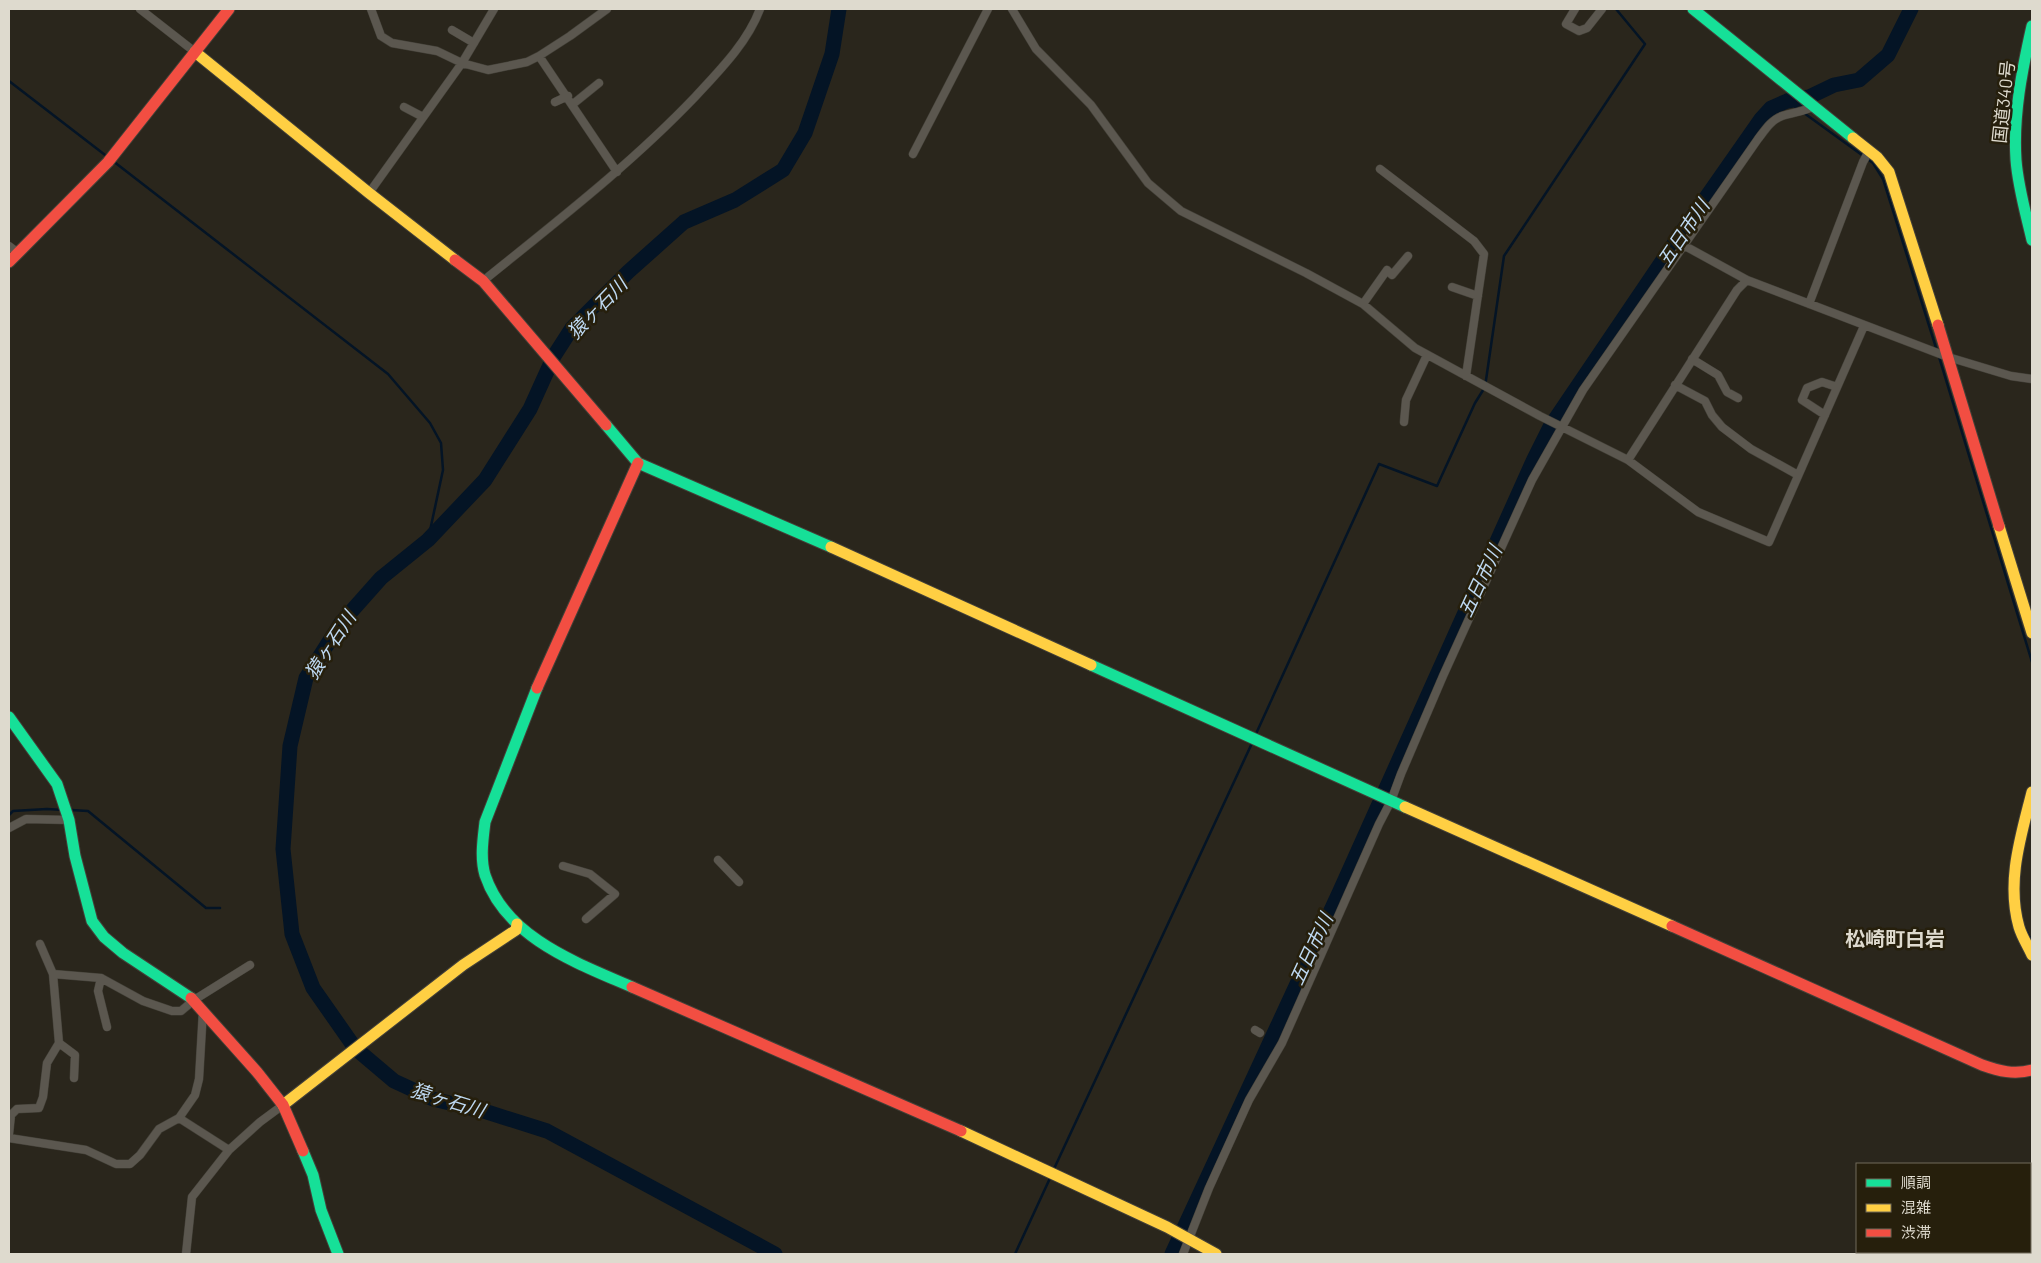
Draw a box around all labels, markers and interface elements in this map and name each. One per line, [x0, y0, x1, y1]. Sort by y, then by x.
street label: 国道340号 [1988, 59, 2018, 144]
water label: 五日市川 [1652, 193, 1714, 271]
water label: 猿ヶ石川 [562, 271, 633, 343]
water label: 五日市川 [1453, 540, 1507, 620]
water label: 猿ヶ石川 [299, 605, 361, 683]
water label: 五日市川 [1284, 908, 1338, 988]
district label: 松崎町白岩 [1845, 926, 1945, 950]
water label: 猿ヶ石川 [408, 1077, 490, 1122]
legend [1856, 1163, 2031, 1253]
text: 順調 [1901, 1173, 1931, 1191]
text: 混雑 [1901, 1198, 1931, 1216]
text: 渋滞 [1901, 1223, 1931, 1241]

